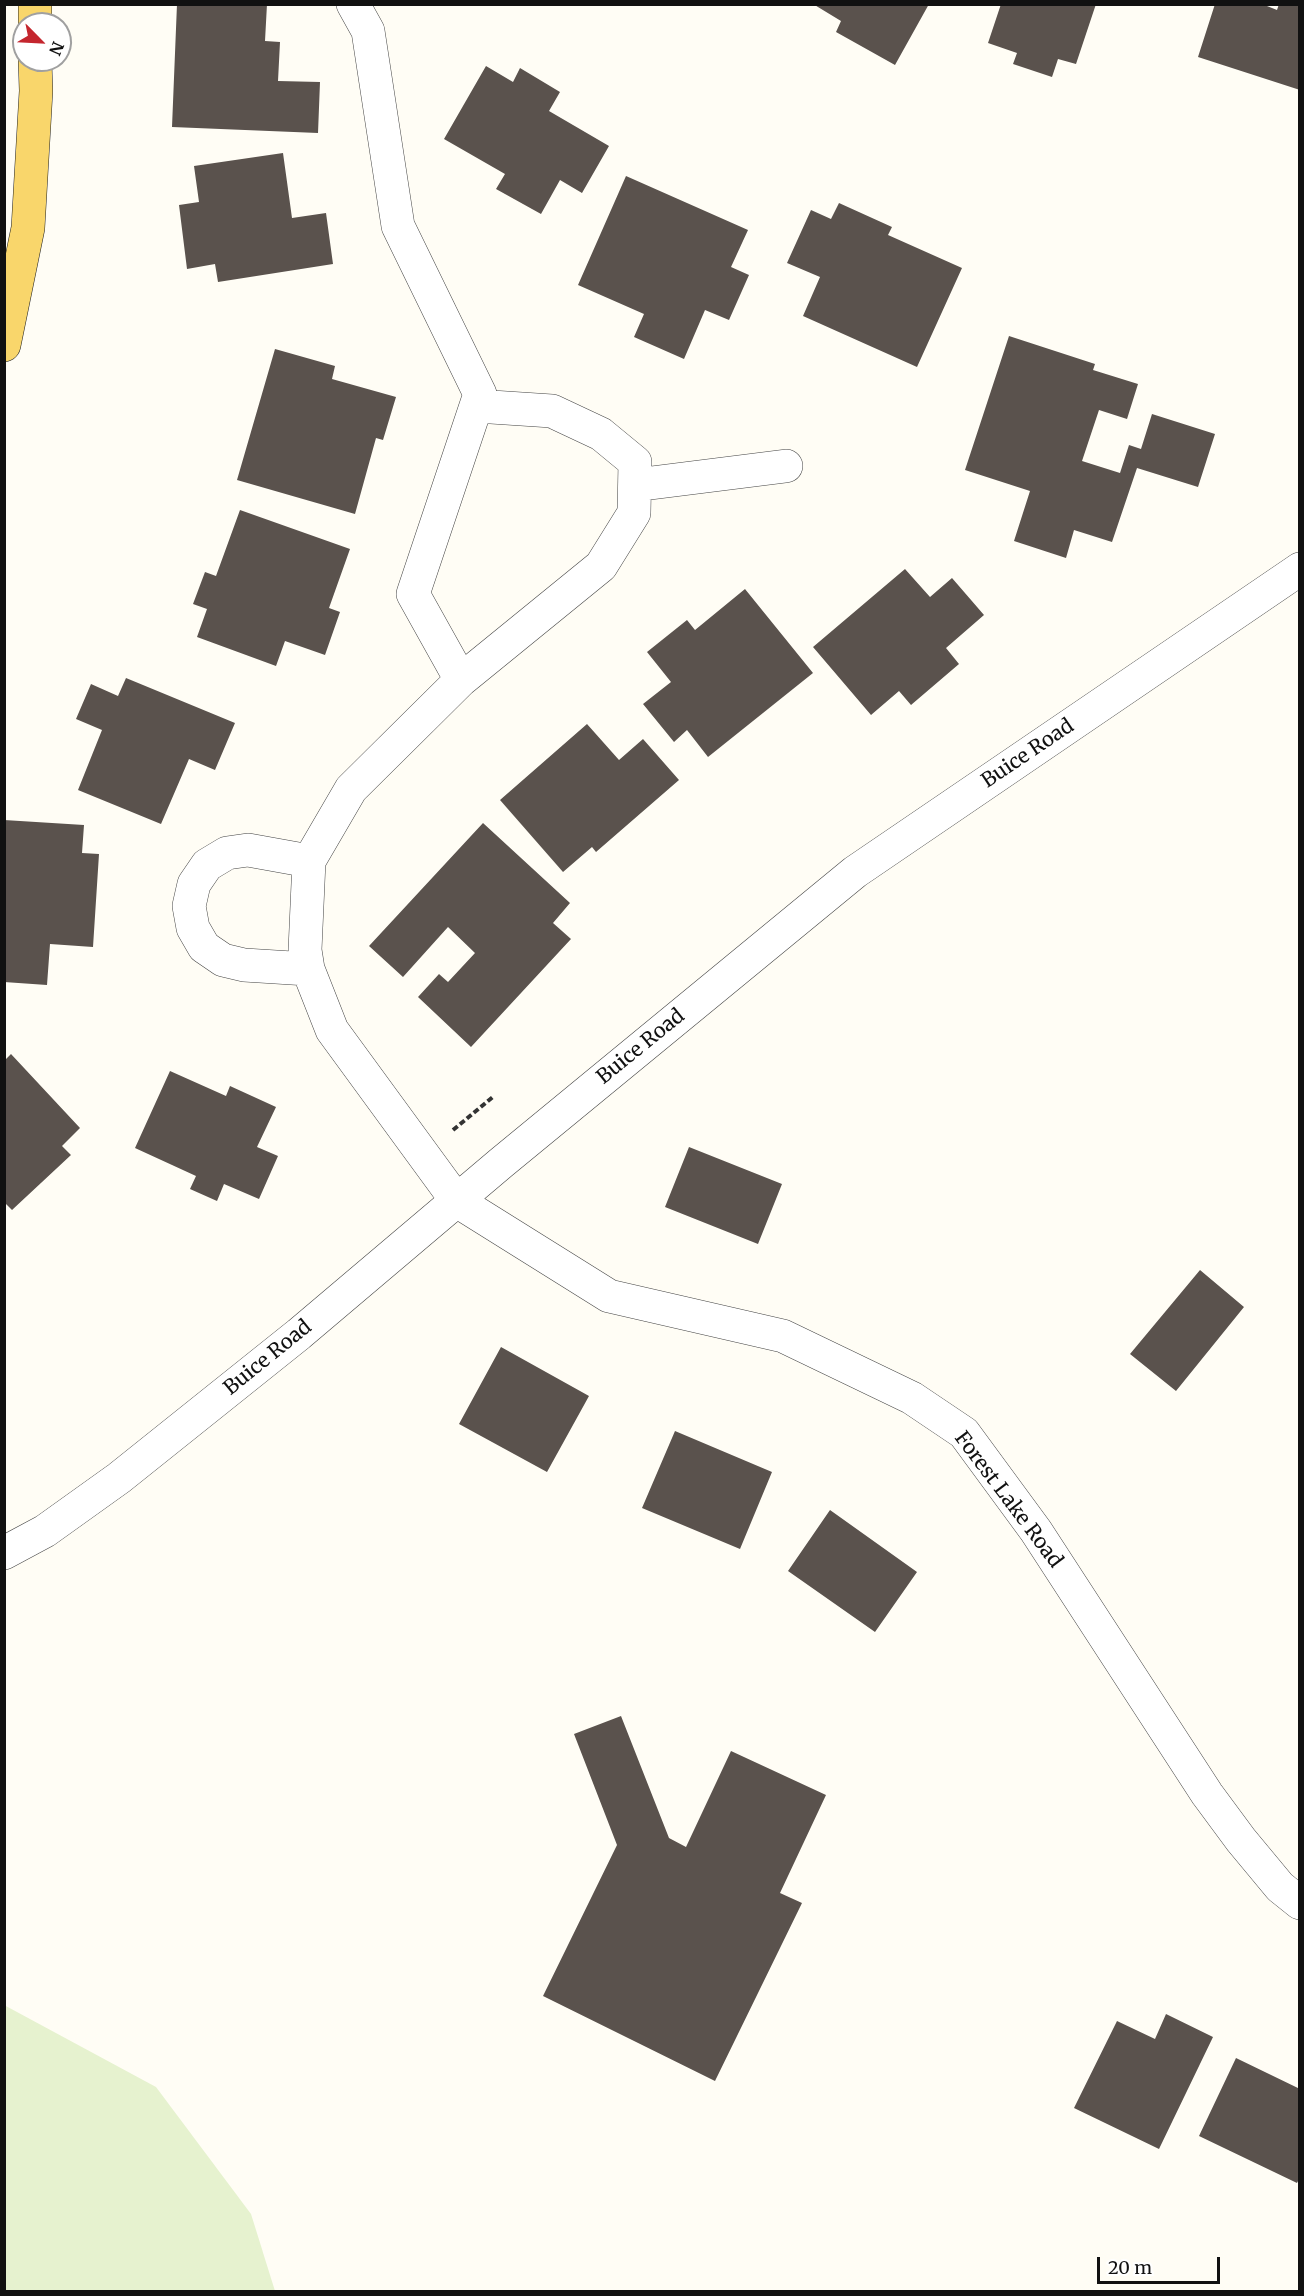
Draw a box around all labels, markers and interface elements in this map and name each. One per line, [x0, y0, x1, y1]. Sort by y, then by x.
north arrow [12, 12, 72, 72]
text: N [45, 39, 68, 58]
street label: Buice Road [977, 714, 1079, 794]
street label: Buice Road [592, 1004, 690, 1090]
street label: Buice Road [219, 1315, 317, 1401]
street label: Forest Lake Road [949, 1427, 1067, 1573]
scale bar [1100, 2245, 1223, 2283]
text: 20 m [1108, 2256, 1152, 2279]

